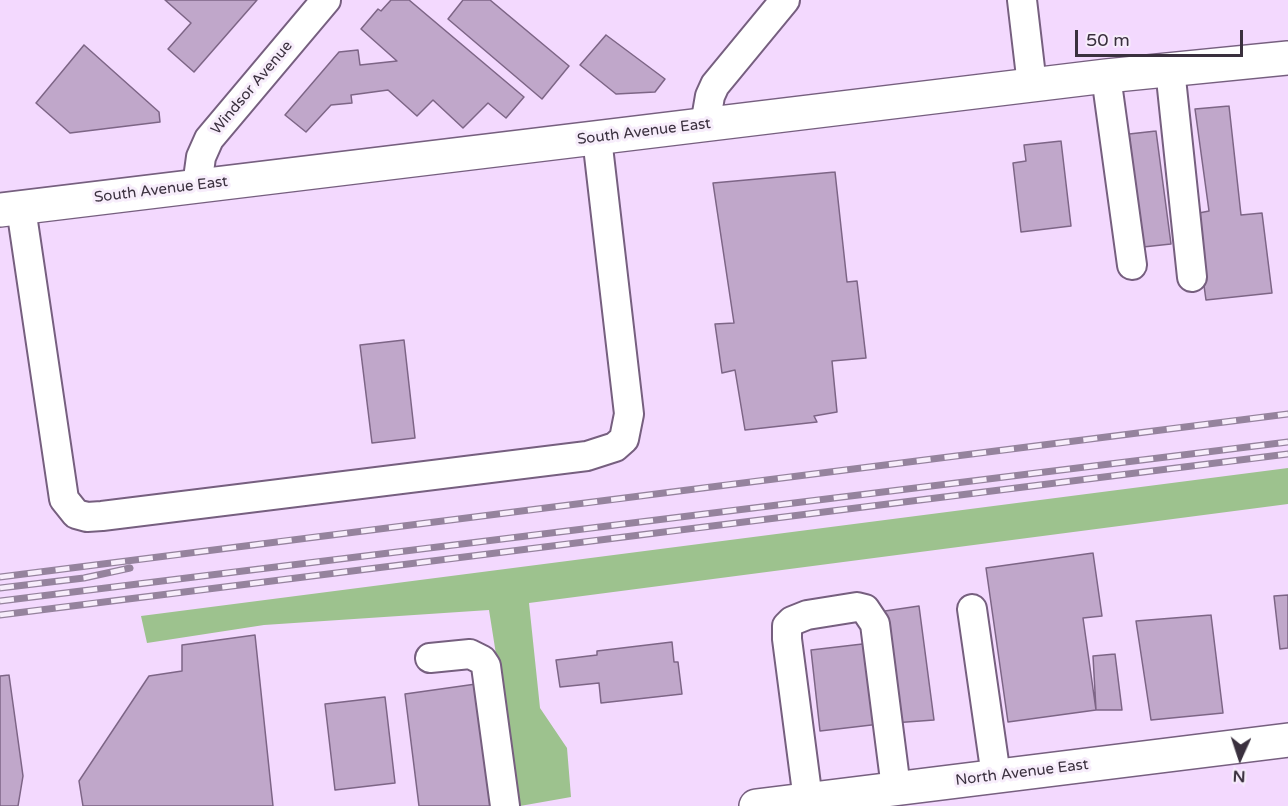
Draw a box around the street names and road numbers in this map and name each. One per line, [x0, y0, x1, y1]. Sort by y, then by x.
street label: Windsor Avenue [208, 37, 296, 139]
street label: South Avenue East [576, 115, 712, 149]
street label: South Avenue East [93, 173, 229, 207]
street label: North Avenue East [954, 756, 1090, 790]

